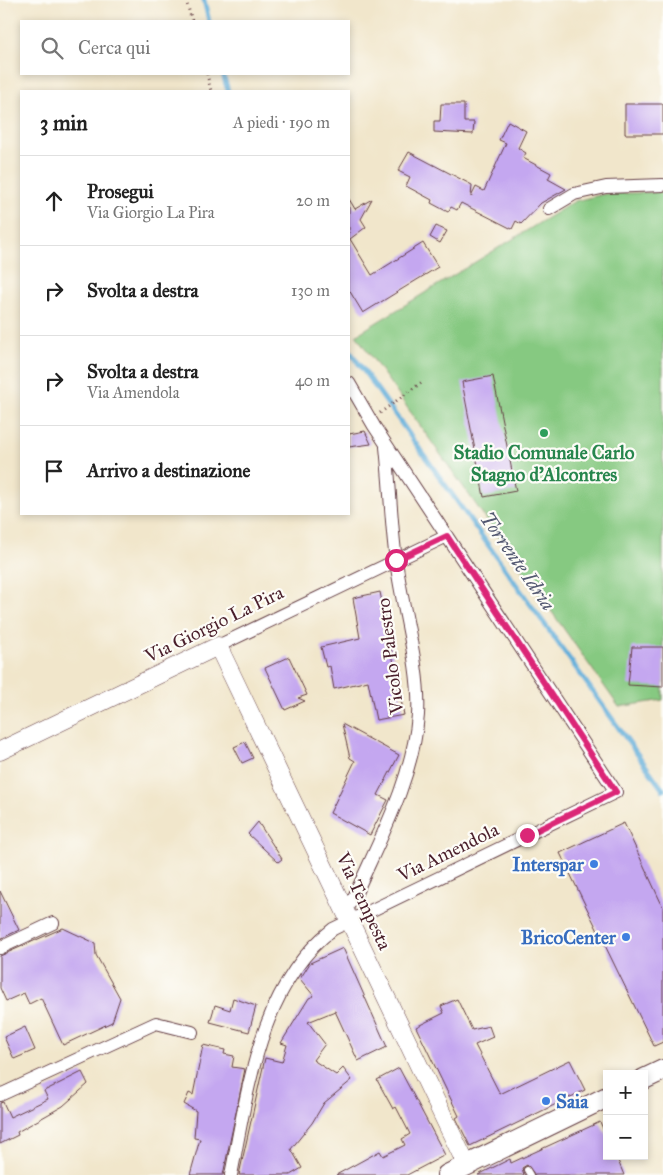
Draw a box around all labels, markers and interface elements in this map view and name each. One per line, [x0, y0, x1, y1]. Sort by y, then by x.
search box [20, 20, 350, 75]
icon: search [38, 34, 66, 62]
text: Cerca qui [78, 36, 150, 59]
text: 3 min [40, 110, 88, 136]
text: A piedi · 190 m [233, 113, 330, 132]
text: Prosegui [87, 180, 154, 203]
icon: ahead [40, 187, 68, 215]
text: 20 m [296, 191, 330, 210]
text: Via Giorgio La Pira [87, 203, 215, 222]
icon: right [40, 277, 68, 305]
text: Svolta a destra [87, 279, 199, 302]
text: 130 m [291, 281, 330, 300]
text: Svolta a destra [87, 360, 199, 383]
icon: right [40, 367, 68, 395]
text: 40 m [295, 371, 330, 390]
text: Via Amendola [87, 383, 179, 402]
marker: Stadio Comunale Carlo Stagno d'Alcontres [538, 427, 550, 439]
place label: Stadio Comunale Carlo Stagno d'Alcontres [454, 441, 635, 487]
icon: arrive [40, 457, 68, 485]
text: Arrivo a destinazione [87, 459, 250, 482]
water label: Torrente Idria [475, 507, 561, 615]
route start [385, 549, 408, 572]
street label: Via Giorgio La Pira [140, 580, 288, 669]
street label: Vicolo Palestro [371, 596, 409, 716]
street label: Via Amendola [393, 817, 503, 887]
route end [516, 824, 539, 847]
street label: Via Tempesta [331, 848, 397, 954]
place label: Interspar [512, 853, 585, 877]
marker: Interspar [588, 858, 600, 870]
place label: BricoCenter [521, 926, 617, 949]
marker: BricoCenter [620, 931, 632, 943]
map controls [603, 1070, 648, 1160]
button: + [603, 1070, 648, 1115]
place label: Saia [556, 1090, 589, 1113]
marker: Saia [540, 1095, 552, 1107]
button: − [603, 1115, 648, 1160]

